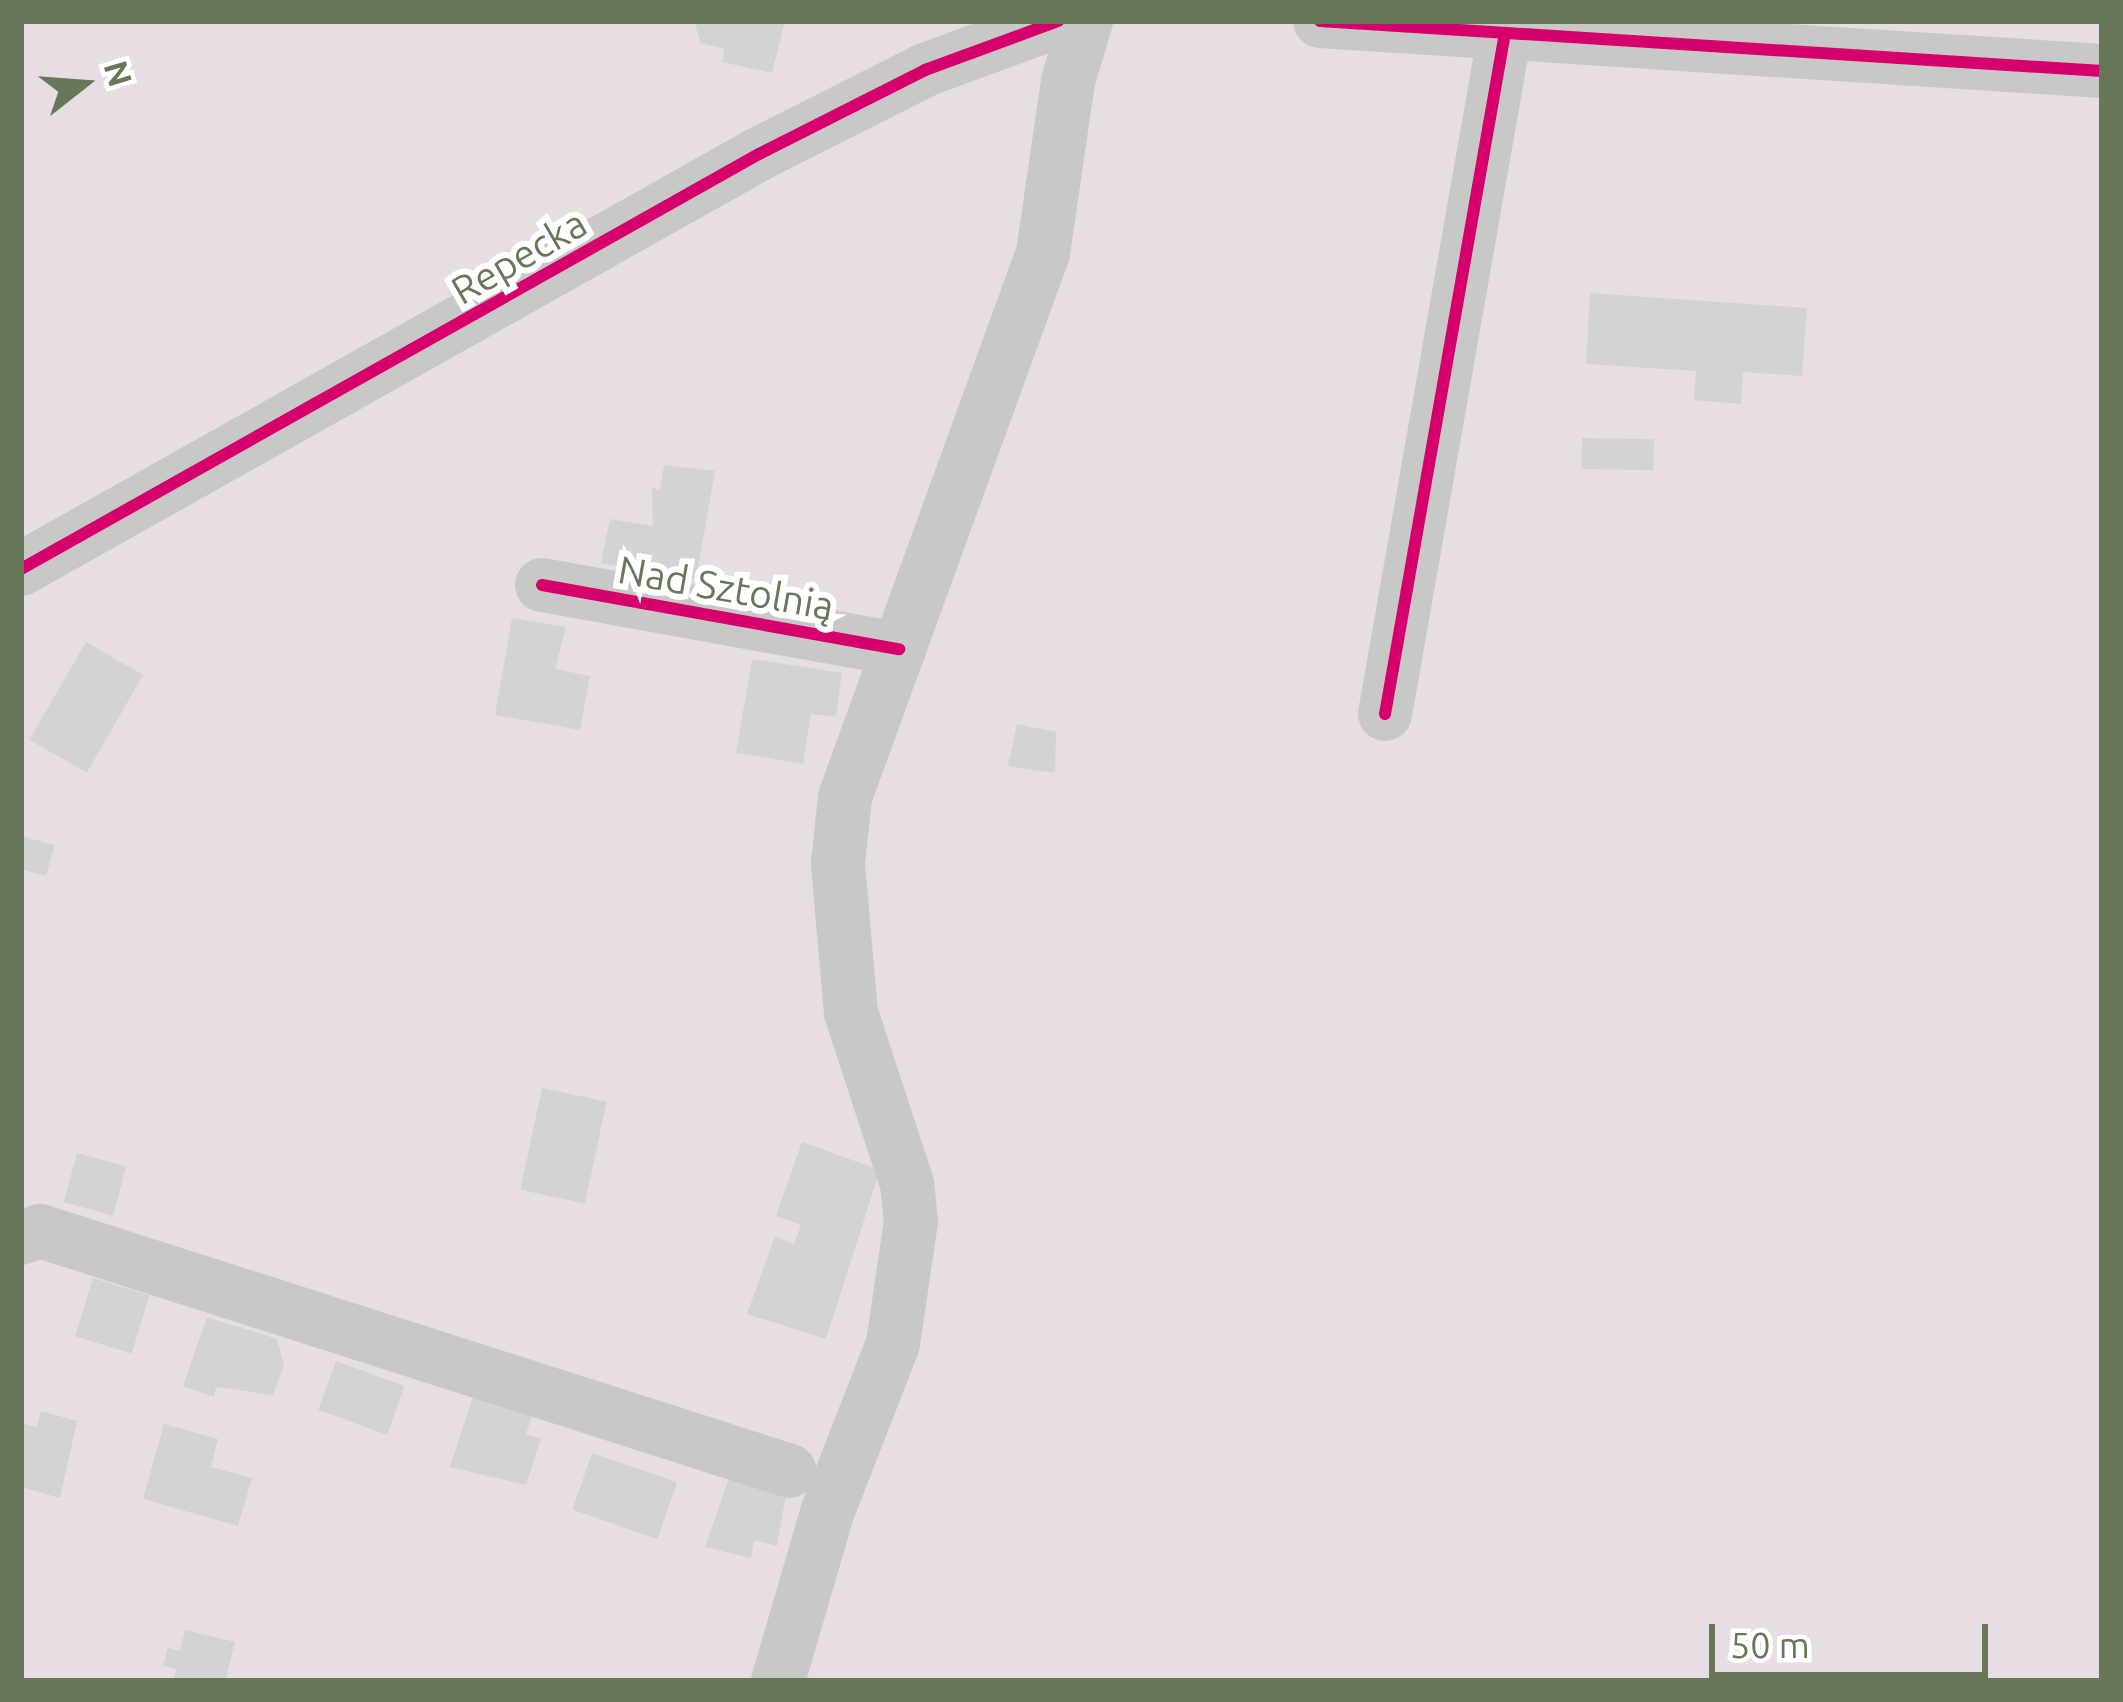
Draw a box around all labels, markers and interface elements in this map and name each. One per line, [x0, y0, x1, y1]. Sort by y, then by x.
north arrow [24, 24, 144, 144]
text: N [98, 56, 140, 91]
street label: Repecka [443, 200, 595, 314]
street label: Nad Sztolnią [615, 546, 837, 630]
scale bar [1715, 1600, 1994, 1674]
text: 50 m [1730, 1624, 1810, 1665]

